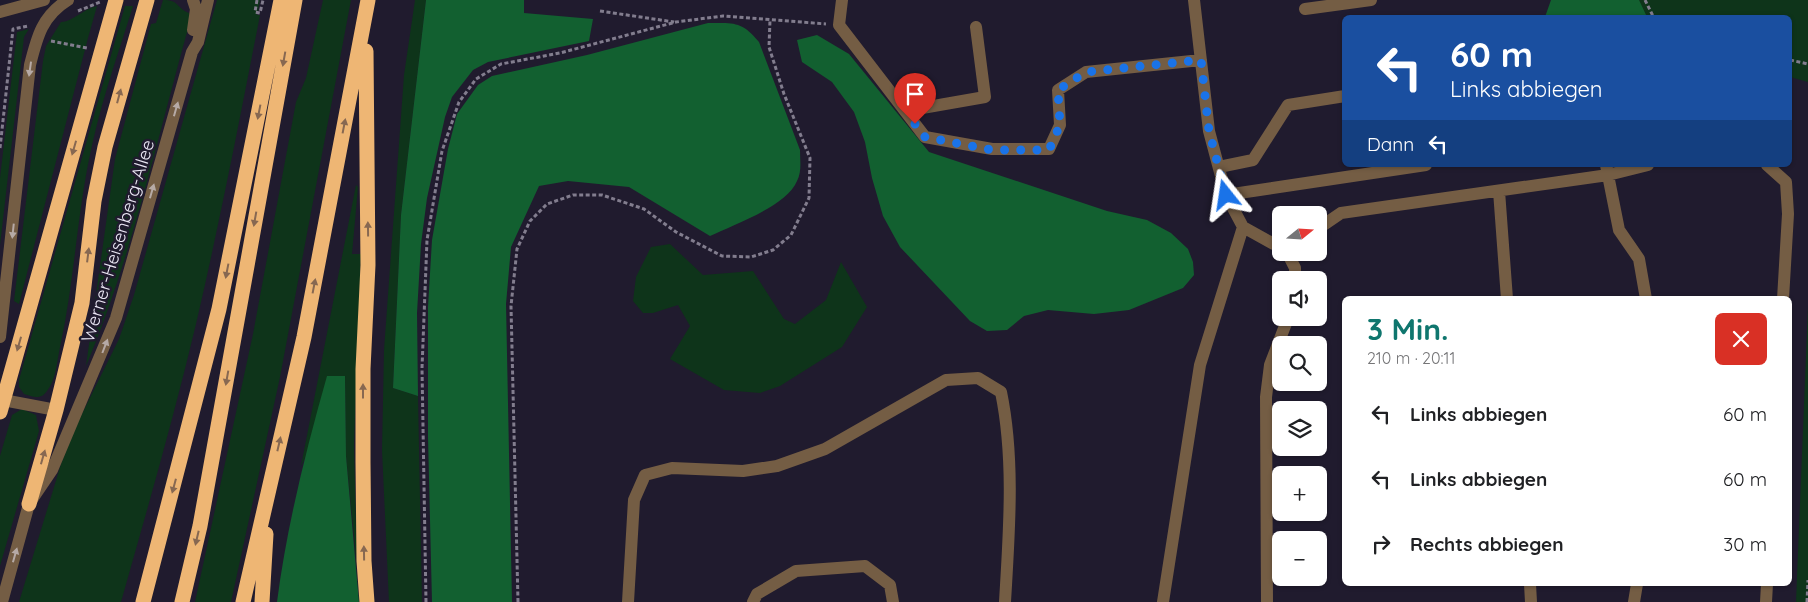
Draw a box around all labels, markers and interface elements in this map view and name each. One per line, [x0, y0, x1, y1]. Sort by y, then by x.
text: 60 m [1450, 32, 1533, 76]
icon: left [1367, 35, 1432, 100]
one-way arrow [280, 51, 288, 67]
one-way arrow [25, 62, 33, 78]
pin [894, 73, 936, 124]
text: Links abbiegen [1450, 75, 1603, 103]
icon: arrive [901, 80, 929, 108]
one-way arrow [115, 88, 123, 103]
one-way arrow [172, 101, 180, 116]
one-way arrow [254, 104, 262, 120]
one-way arrow [341, 118, 349, 134]
icon: left [1424, 130, 1452, 158]
text: Dann [1367, 132, 1414, 156]
street label: Werner-Heisenberg-Allee [76, 137, 159, 345]
one-way arrow [70, 141, 78, 156]
position arrow [1199, 168, 1251, 220]
one-way arrow [148, 183, 156, 199]
north arrow [1272, 206, 1328, 261]
map controls [1272, 206, 1327, 586]
one-way arrow [251, 211, 259, 227]
one-way arrow [364, 220, 372, 236]
one-way arrow [8, 223, 16, 239]
one-way arrow [84, 247, 92, 263]
one-way arrow [222, 264, 230, 280]
button: sound [1272, 271, 1327, 326]
one-way arrow [310, 277, 318, 293]
text: 3 Min. [1367, 310, 1449, 348]
button: close [1715, 313, 1767, 365]
one-way arrow [15, 336, 23, 351]
button: search [1272, 336, 1327, 391]
one-way arrow [101, 339, 109, 353]
text: 210 m · 20:11 [1367, 348, 1455, 368]
one-way arrow [222, 371, 230, 387]
one-way arrow [359, 383, 367, 399]
icon: left [1367, 400, 1395, 428]
button: layers [1272, 401, 1327, 456]
text: Links abbiegen [1410, 402, 1547, 426]
text: 60 m [1723, 402, 1767, 426]
one-way arrow [275, 437, 283, 452]
one-way arrow [39, 450, 47, 465]
icon: left [1367, 465, 1395, 493]
button: + [1272, 466, 1327, 521]
text: Links abbiegen [1410, 467, 1547, 491]
text: 60 m [1723, 467, 1767, 491]
one-way arrow [170, 478, 178, 493]
icon: right [1367, 530, 1395, 558]
one-way arrow [193, 531, 201, 546]
button: − [1272, 531, 1327, 586]
text: Rechts abbiegen [1410, 532, 1563, 556]
text: 30 m [1723, 532, 1767, 556]
one-way arrow [360, 545, 368, 561]
one-way arrow [12, 548, 20, 563]

